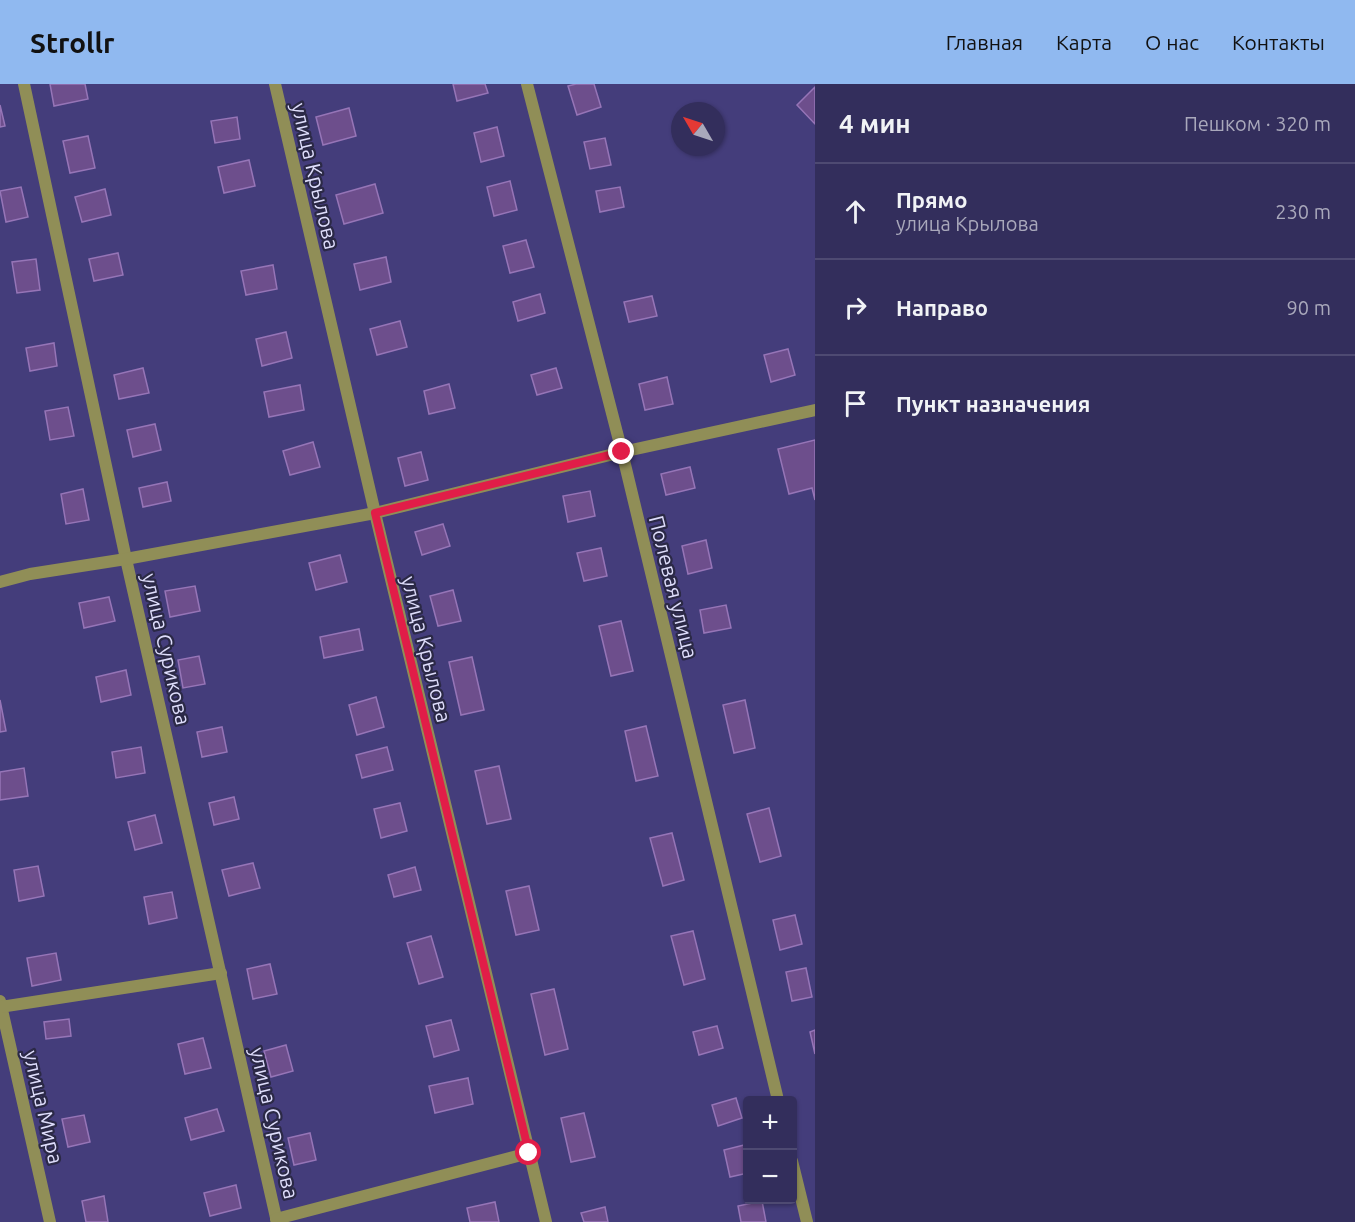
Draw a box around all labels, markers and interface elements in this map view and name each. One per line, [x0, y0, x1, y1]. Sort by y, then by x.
text: Strollr [30, 27, 115, 58]
text: Главная [946, 30, 1023, 54]
text: Карта [1056, 30, 1112, 54]
text: О нас [1145, 30, 1199, 54]
text: Контакты [1232, 30, 1325, 54]
street label: улица Крылова [287, 100, 345, 252]
north arrow [671, 102, 725, 156]
text: 4 мин [839, 109, 911, 138]
text: Пешком · 320 m [1184, 112, 1331, 135]
text: Прямо [896, 187, 967, 212]
icon: ahead [839, 195, 872, 228]
text: 230 m [1275, 200, 1331, 223]
text: улица Крылова [896, 212, 1039, 235]
icon: right [839, 291, 872, 324]
text: Направо [896, 295, 988, 320]
text: 90 m [1287, 296, 1331, 319]
icon: arrive [839, 387, 872, 420]
text: Пункт назначения [896, 391, 1090, 416]
route end [608, 438, 634, 464]
street label: Полевая улица [645, 513, 703, 661]
street label: улица Сурикова [138, 571, 196, 727]
street label: улица Крылова [397, 573, 457, 725]
street label: улица Сурикова [246, 1045, 304, 1201]
street label: улица Мира [19, 1048, 69, 1166]
map controls [743, 1096, 797, 1204]
button: + [743, 1096, 797, 1150]
route start [515, 1139, 541, 1165]
button: − [743, 1150, 797, 1204]

